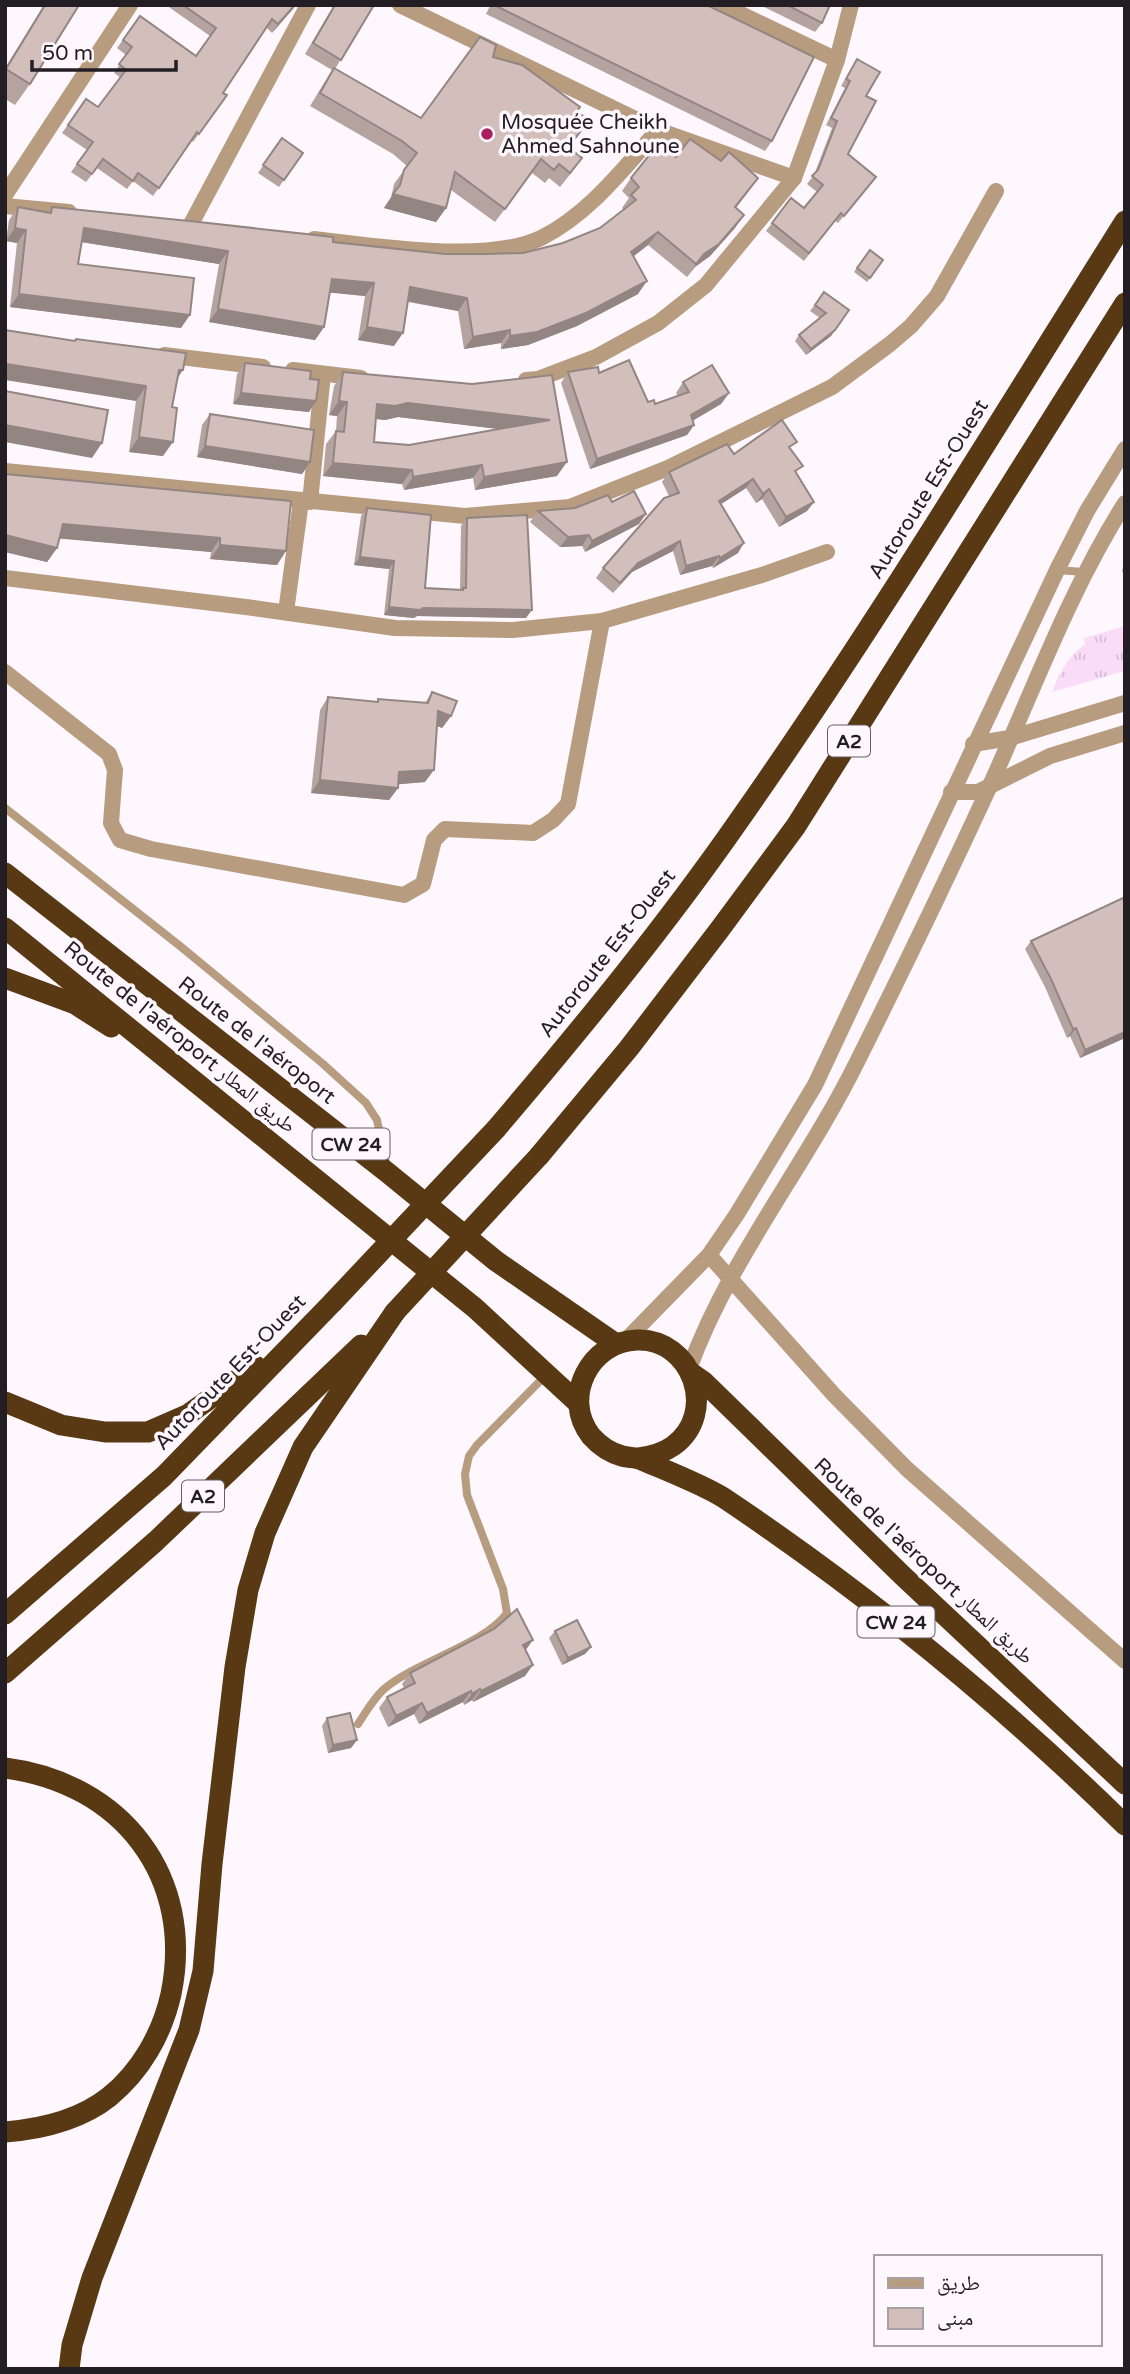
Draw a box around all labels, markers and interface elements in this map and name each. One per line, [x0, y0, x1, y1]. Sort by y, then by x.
scale bar [32, 28, 175, 72]
text: 50 m [42, 41, 93, 66]
place label: Mosquée Cheikh Ahmed Sahnoune [501, 110, 680, 159]
marker: Mosquée Cheikh Ahmed Sahnoune [479, 126, 495, 142]
street label: Autoroute Est-Ouest [863, 395, 994, 584]
road number: A2 [828, 726, 870, 756]
street label: Autoroute Est-Ouest [534, 864, 681, 1042]
street label: Route de l'aéroport طريق المطار [59, 936, 301, 1138]
street label: Route de l'aéroport [173, 971, 341, 1109]
road number: CW 24 [312, 1128, 390, 1160]
street label: Autoroute Est-Ouest [150, 1289, 311, 1455]
street label: Route de l'aéroport طريق المطار [809, 1453, 1039, 1670]
road number: A2 [182, 1480, 224, 1512]
road number: CW 24 [858, 1606, 934, 1638]
legend [874, 2255, 1102, 2346]
text: طريق [937, 2271, 980, 2296]
text: مبنى [937, 2306, 973, 2331]

